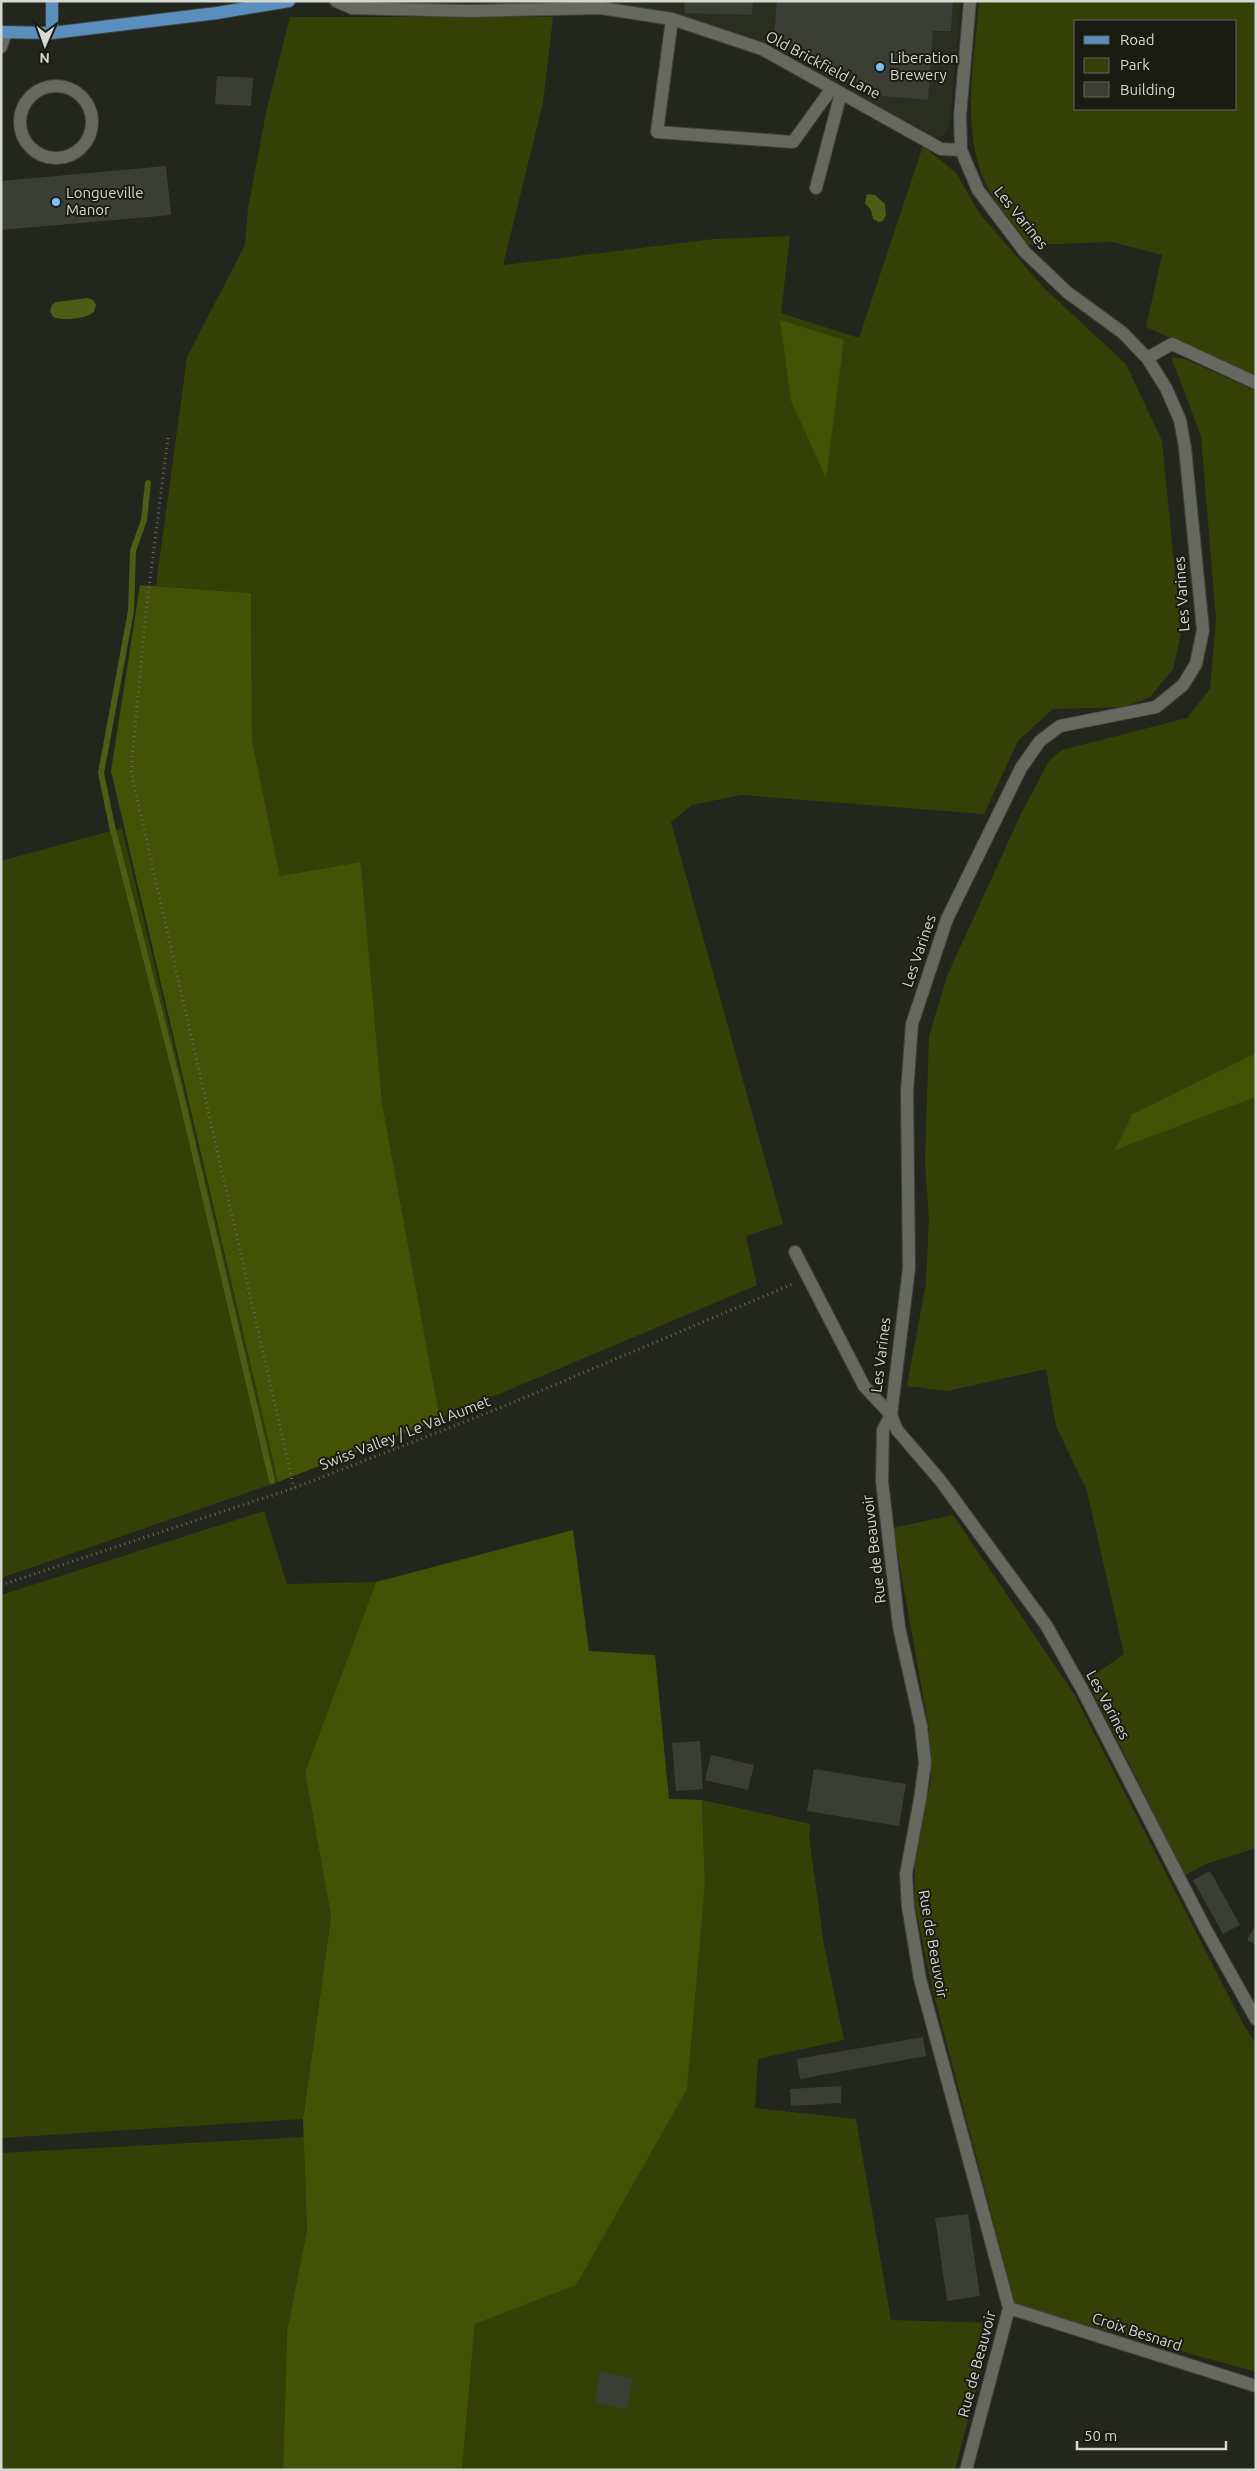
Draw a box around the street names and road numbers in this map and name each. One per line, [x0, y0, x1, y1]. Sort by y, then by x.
street label: Old Brickfield Lane [763, 27, 883, 102]
street label: Les Varines [991, 183, 1052, 252]
street label: Les Varines [1170, 556, 1193, 632]
street label: Les Varines [898, 912, 939, 989]
street label: Les Varines [867, 1316, 894, 1393]
street label: Swiss Valley / Le Val Aumet [317, 1392, 493, 1473]
street label: Rue de Beauvoir [858, 1493, 889, 1604]
street label: Les Varines [1083, 1667, 1134, 1742]
street label: Rue de Beauvoir [916, 1888, 951, 2000]
street label: Rue de Beauvoir [954, 2308, 999, 2419]
street label: Croix Besnard [1090, 2309, 1184, 2354]

